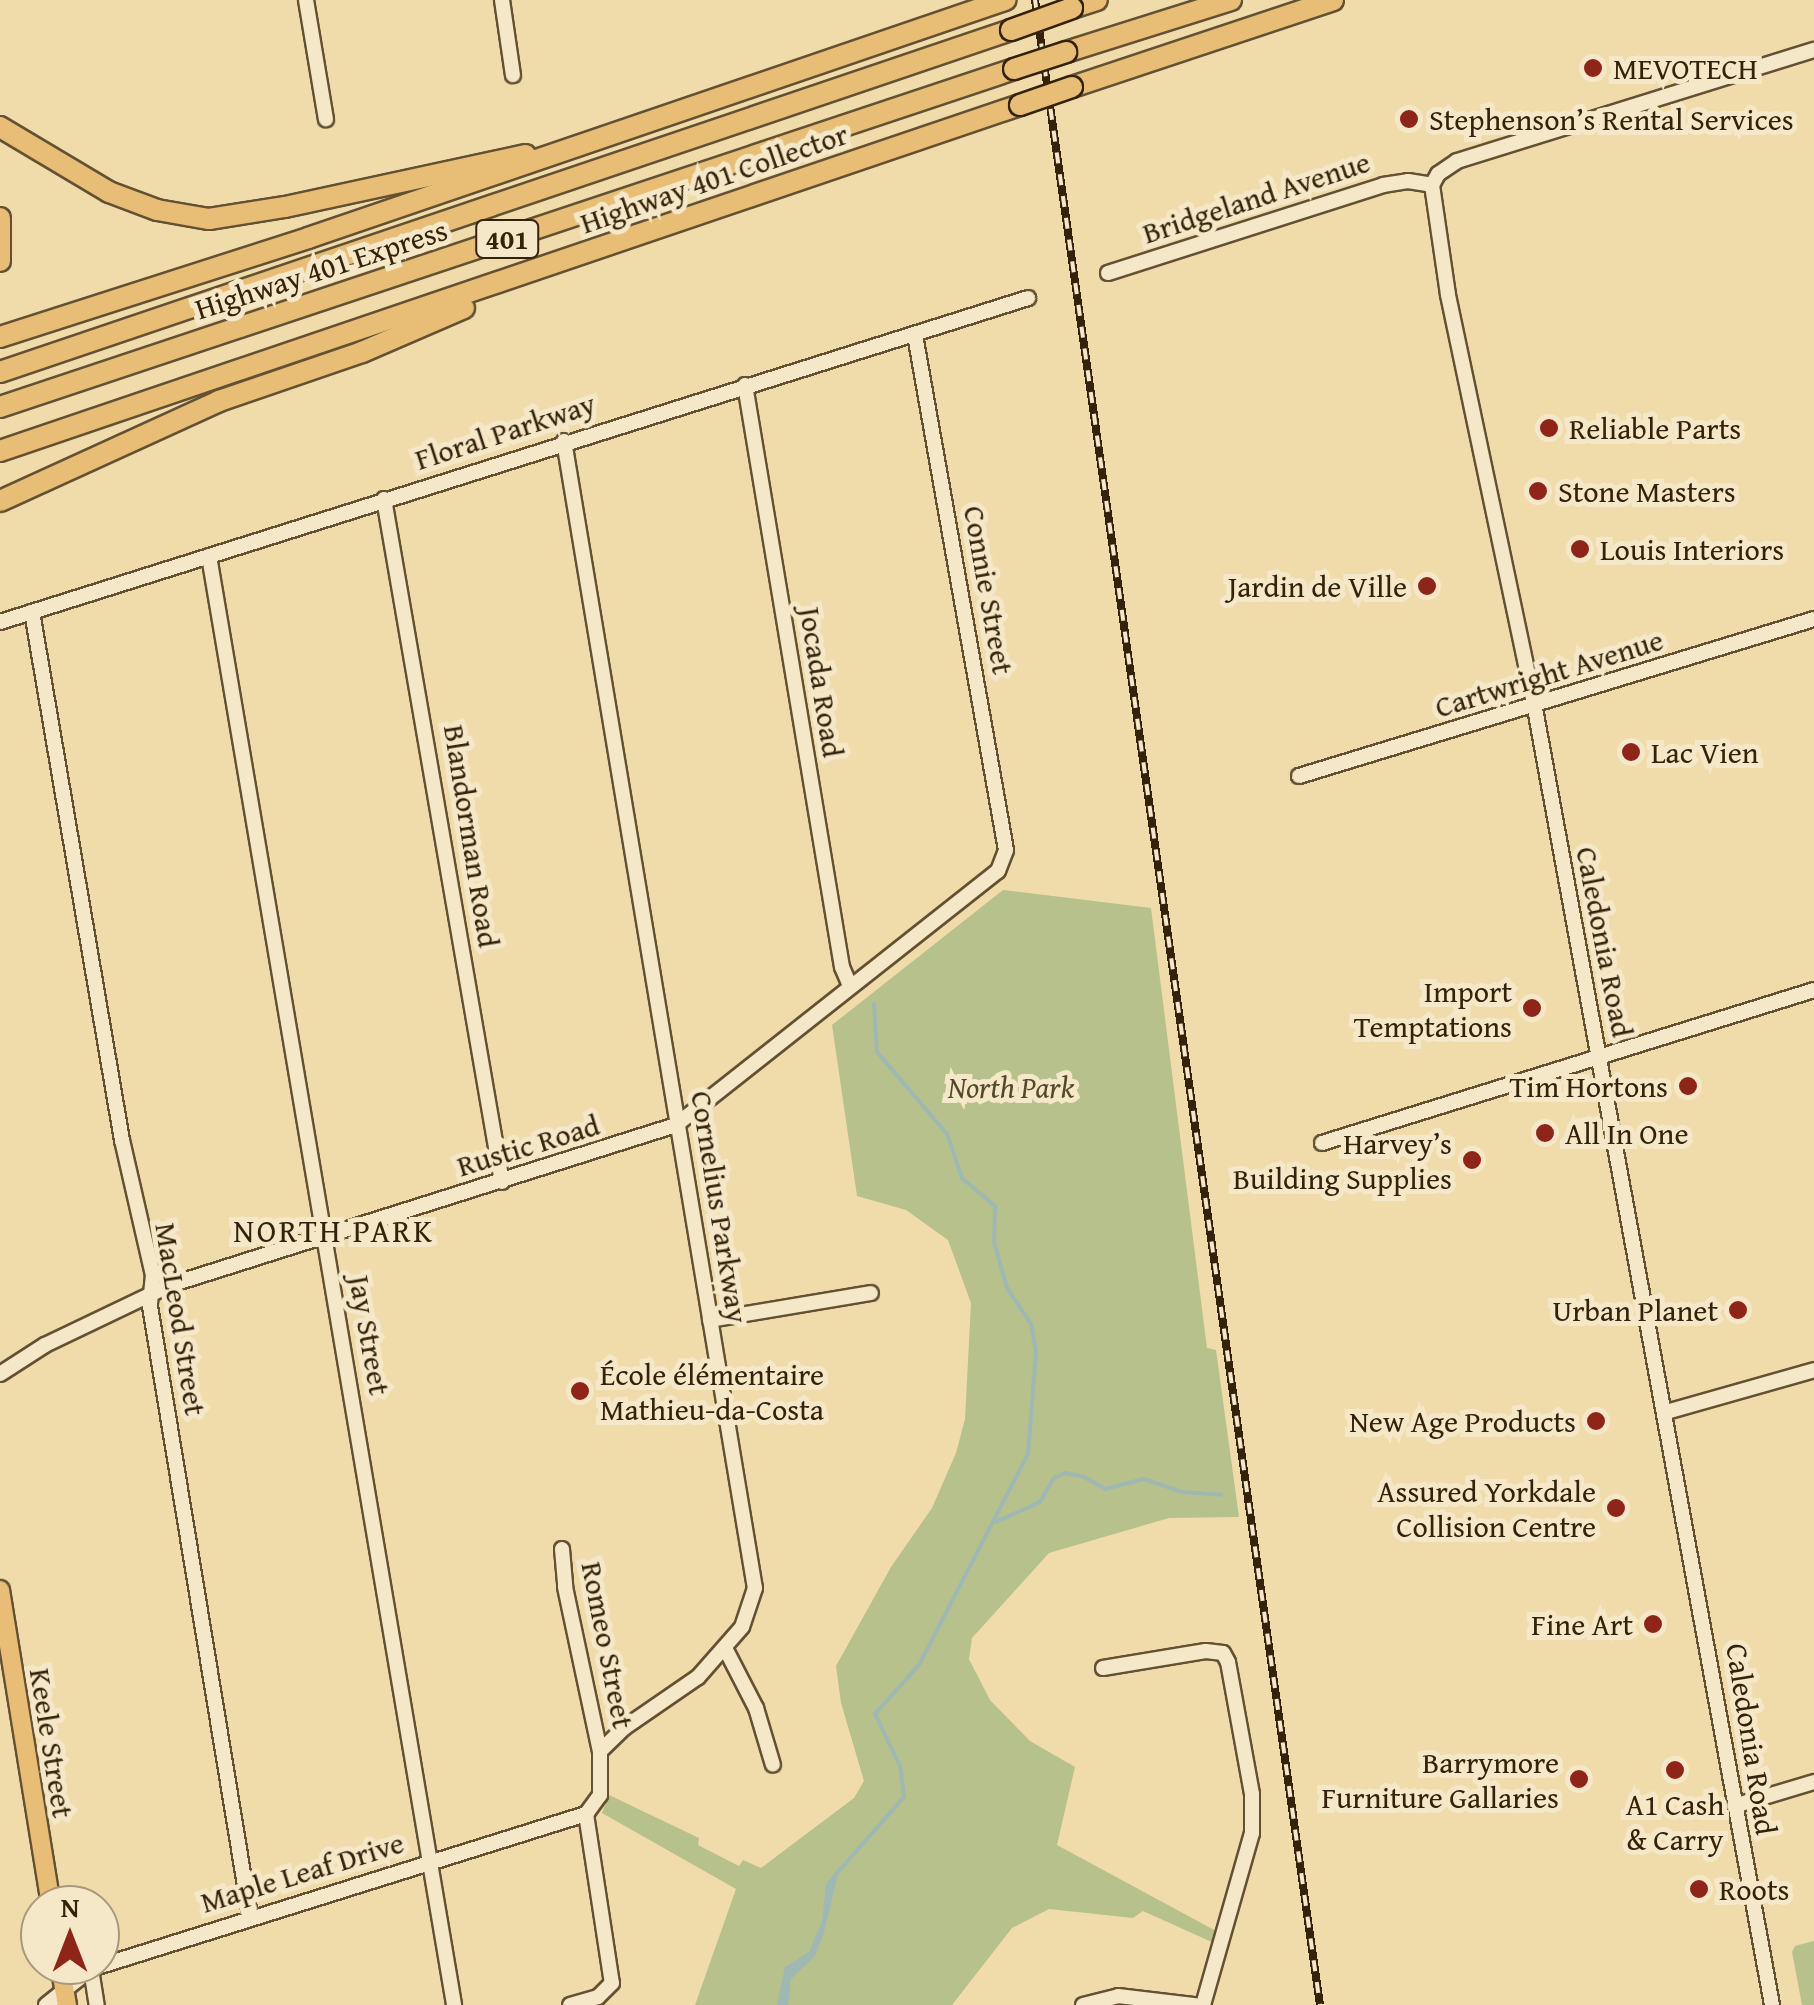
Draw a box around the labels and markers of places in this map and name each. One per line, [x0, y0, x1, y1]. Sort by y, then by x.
place label: MEVOTECH [1613, 50, 1758, 86]
marker: MEVOTECH [1582, 57, 1604, 79]
place label: Stephenson’s Rental Services [1429, 101, 1794, 137]
marker: Stephenson’s Rental Services [1398, 108, 1420, 130]
place label: Reliable Parts [1569, 410, 1741, 446]
marker: Reliable Parts [1538, 417, 1560, 439]
place label: Stone Masters [1558, 473, 1736, 509]
marker: Stone Masters [1527, 480, 1549, 502]
place label: Louis Interiors [1600, 531, 1784, 567]
marker: Louis Interiors [1569, 538, 1591, 560]
place label: Jardin de Ville [1228, 568, 1407, 604]
marker: Jardin de Ville [1416, 575, 1438, 597]
place label: Lac Vien [1651, 734, 1759, 770]
marker: Lac Vien [1620, 741, 1642, 763]
place label: Import Temptations [1354, 973, 1512, 1044]
marker: Import Temptations [1521, 997, 1543, 1019]
place label: Tim Hortons [1509, 1068, 1668, 1104]
marker: Tim Hortons [1677, 1075, 1699, 1097]
place label: All In One [1565, 1115, 1688, 1151]
marker: All In One [1534, 1122, 1556, 1144]
place label: Harvey’s Building Supplies [1233, 1125, 1452, 1196]
marker: Harvey’s Building Supplies [1461, 1149, 1483, 1171]
place label: Urban Planet [1552, 1292, 1718, 1328]
marker: Urban Planet [1727, 1299, 1749, 1321]
place label: École élémentaire Mathieu-da-Costa [600, 1356, 824, 1426]
marker: École élémentaire Mathieu-da-Costa [569, 1380, 591, 1402]
place label: New Age Products [1349, 1403, 1576, 1439]
marker: New Age Products [1585, 1410, 1607, 1432]
place label: Assured Yorkdale Collision Centre [1377, 1473, 1596, 1544]
marker: Assured Yorkdale Collision Centre [1605, 1497, 1627, 1519]
place label: Fine Art [1531, 1606, 1633, 1642]
marker: Fine Art [1642, 1613, 1664, 1635]
place label: Barrymore Furniture Gallaries [1321, 1744, 1559, 1814]
marker: A1 Cash & Carry [1664, 1759, 1686, 1781]
marker: Barrymore Furniture Gallaries [1568, 1768, 1590, 1790]
place label: A1 Cash & Carry [1626, 1786, 1724, 1856]
place label: Roots [1719, 1871, 1789, 1907]
marker: Roots [1688, 1878, 1710, 1900]

